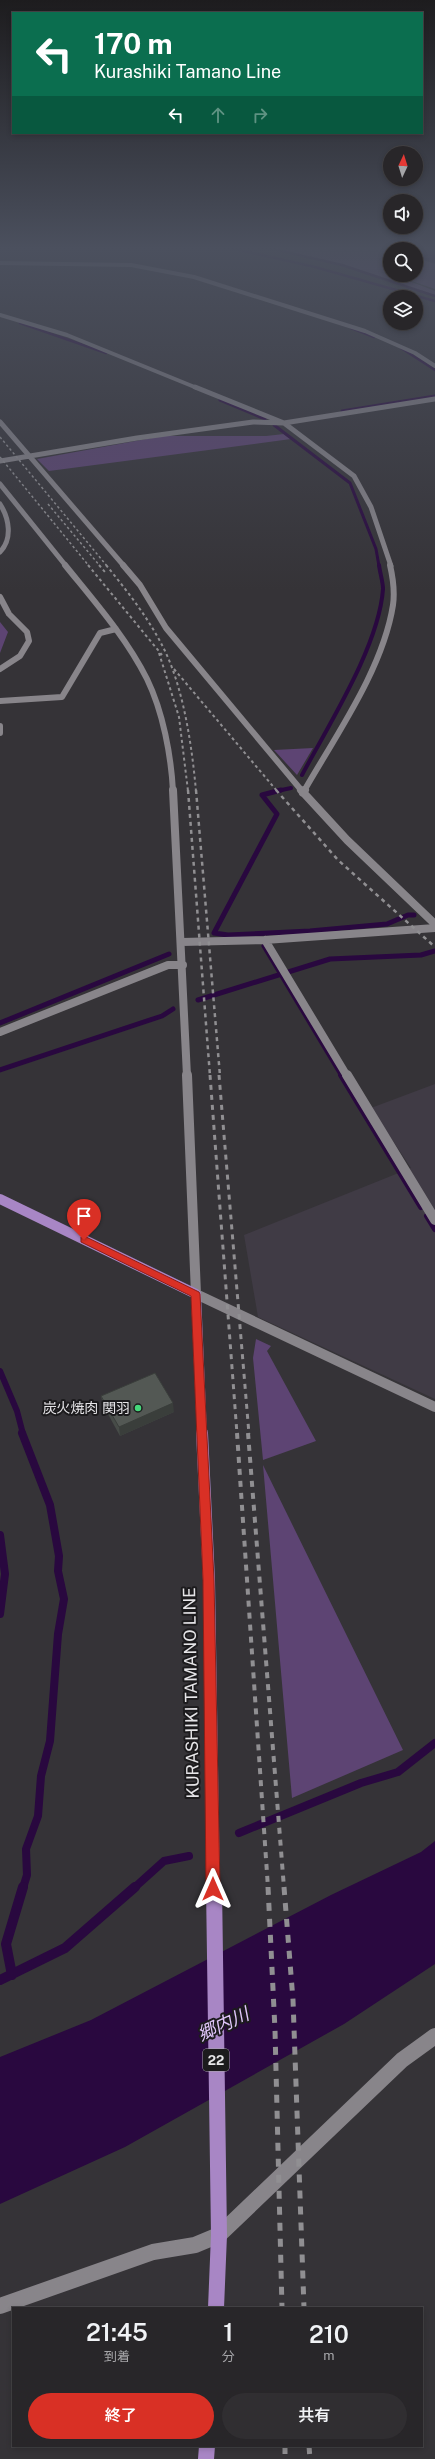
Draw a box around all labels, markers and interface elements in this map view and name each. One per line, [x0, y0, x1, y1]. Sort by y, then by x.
text: 170 m [94, 27, 173, 60]
icon: left [28, 28, 80, 80]
text: Kurashiki Tamano Line [94, 61, 281, 82]
icon: left [165, 104, 187, 126]
icon: ahead [207, 104, 229, 126]
icon: right [249, 104, 271, 126]
north arrow [383, 146, 423, 186]
map controls [383, 146, 423, 330]
button: sound [383, 194, 423, 234]
button: search [383, 242, 423, 282]
button: layers [383, 290, 423, 330]
pin [67, 1199, 101, 1240]
icon: arrive [73, 1205, 95, 1227]
place label: 炭火焼肉 関羽 [43, 1400, 130, 1416]
marker: 炭火焼肉 関羽 [133, 1403, 143, 1413]
street label: KURASHIKI TAMANO LINE [179, 1587, 203, 1799]
position arrow [192, 1868, 234, 1910]
water label: 郷内川 [194, 2002, 254, 2045]
road number: 22 [203, 2049, 229, 2071]
text: 21:45 [86, 2318, 148, 2346]
text: 1 [223, 2318, 233, 2346]
text: 210 [309, 2320, 349, 2348]
text: m [323, 2348, 335, 2363]
text: 到着 [104, 2349, 130, 2364]
text: 分 [222, 2349, 235, 2364]
button: 終了 [28, 2393, 214, 2439]
button: 共有 [222, 2393, 407, 2439]

